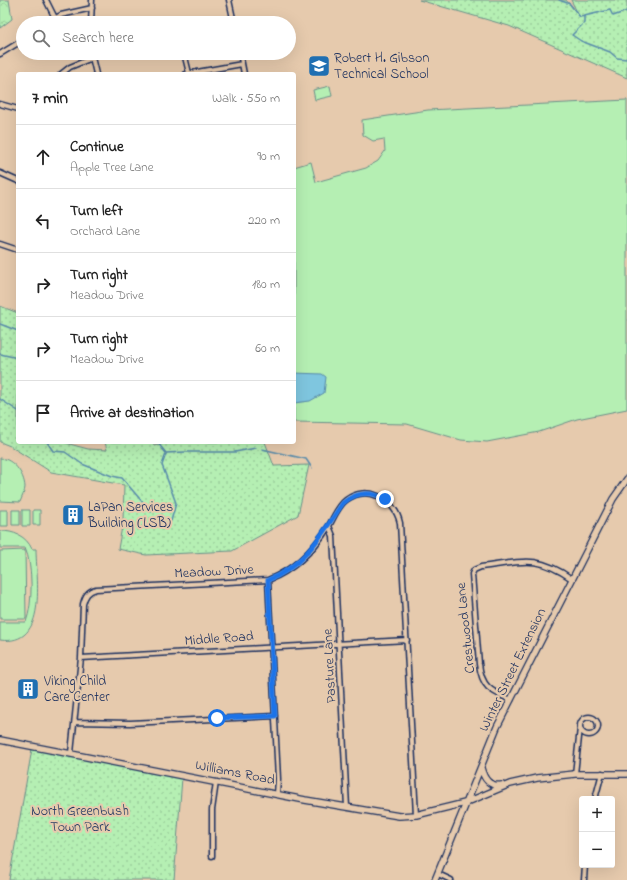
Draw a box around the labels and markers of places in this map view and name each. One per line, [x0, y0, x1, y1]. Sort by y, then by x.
place label: Robert H. Gibson Technical School [334, 48, 429, 85]
school or university icon: Robert H. Gibson Technical School [306, 53, 332, 79]
place label: LaPan Services Building (LSB) [87, 497, 173, 535]
building icon: LaPan Services Building (LSB) [60, 502, 86, 528]
place label: Viking Child Care Center [43, 671, 110, 708]
building icon: Viking Child Care Center [15, 676, 41, 702]

